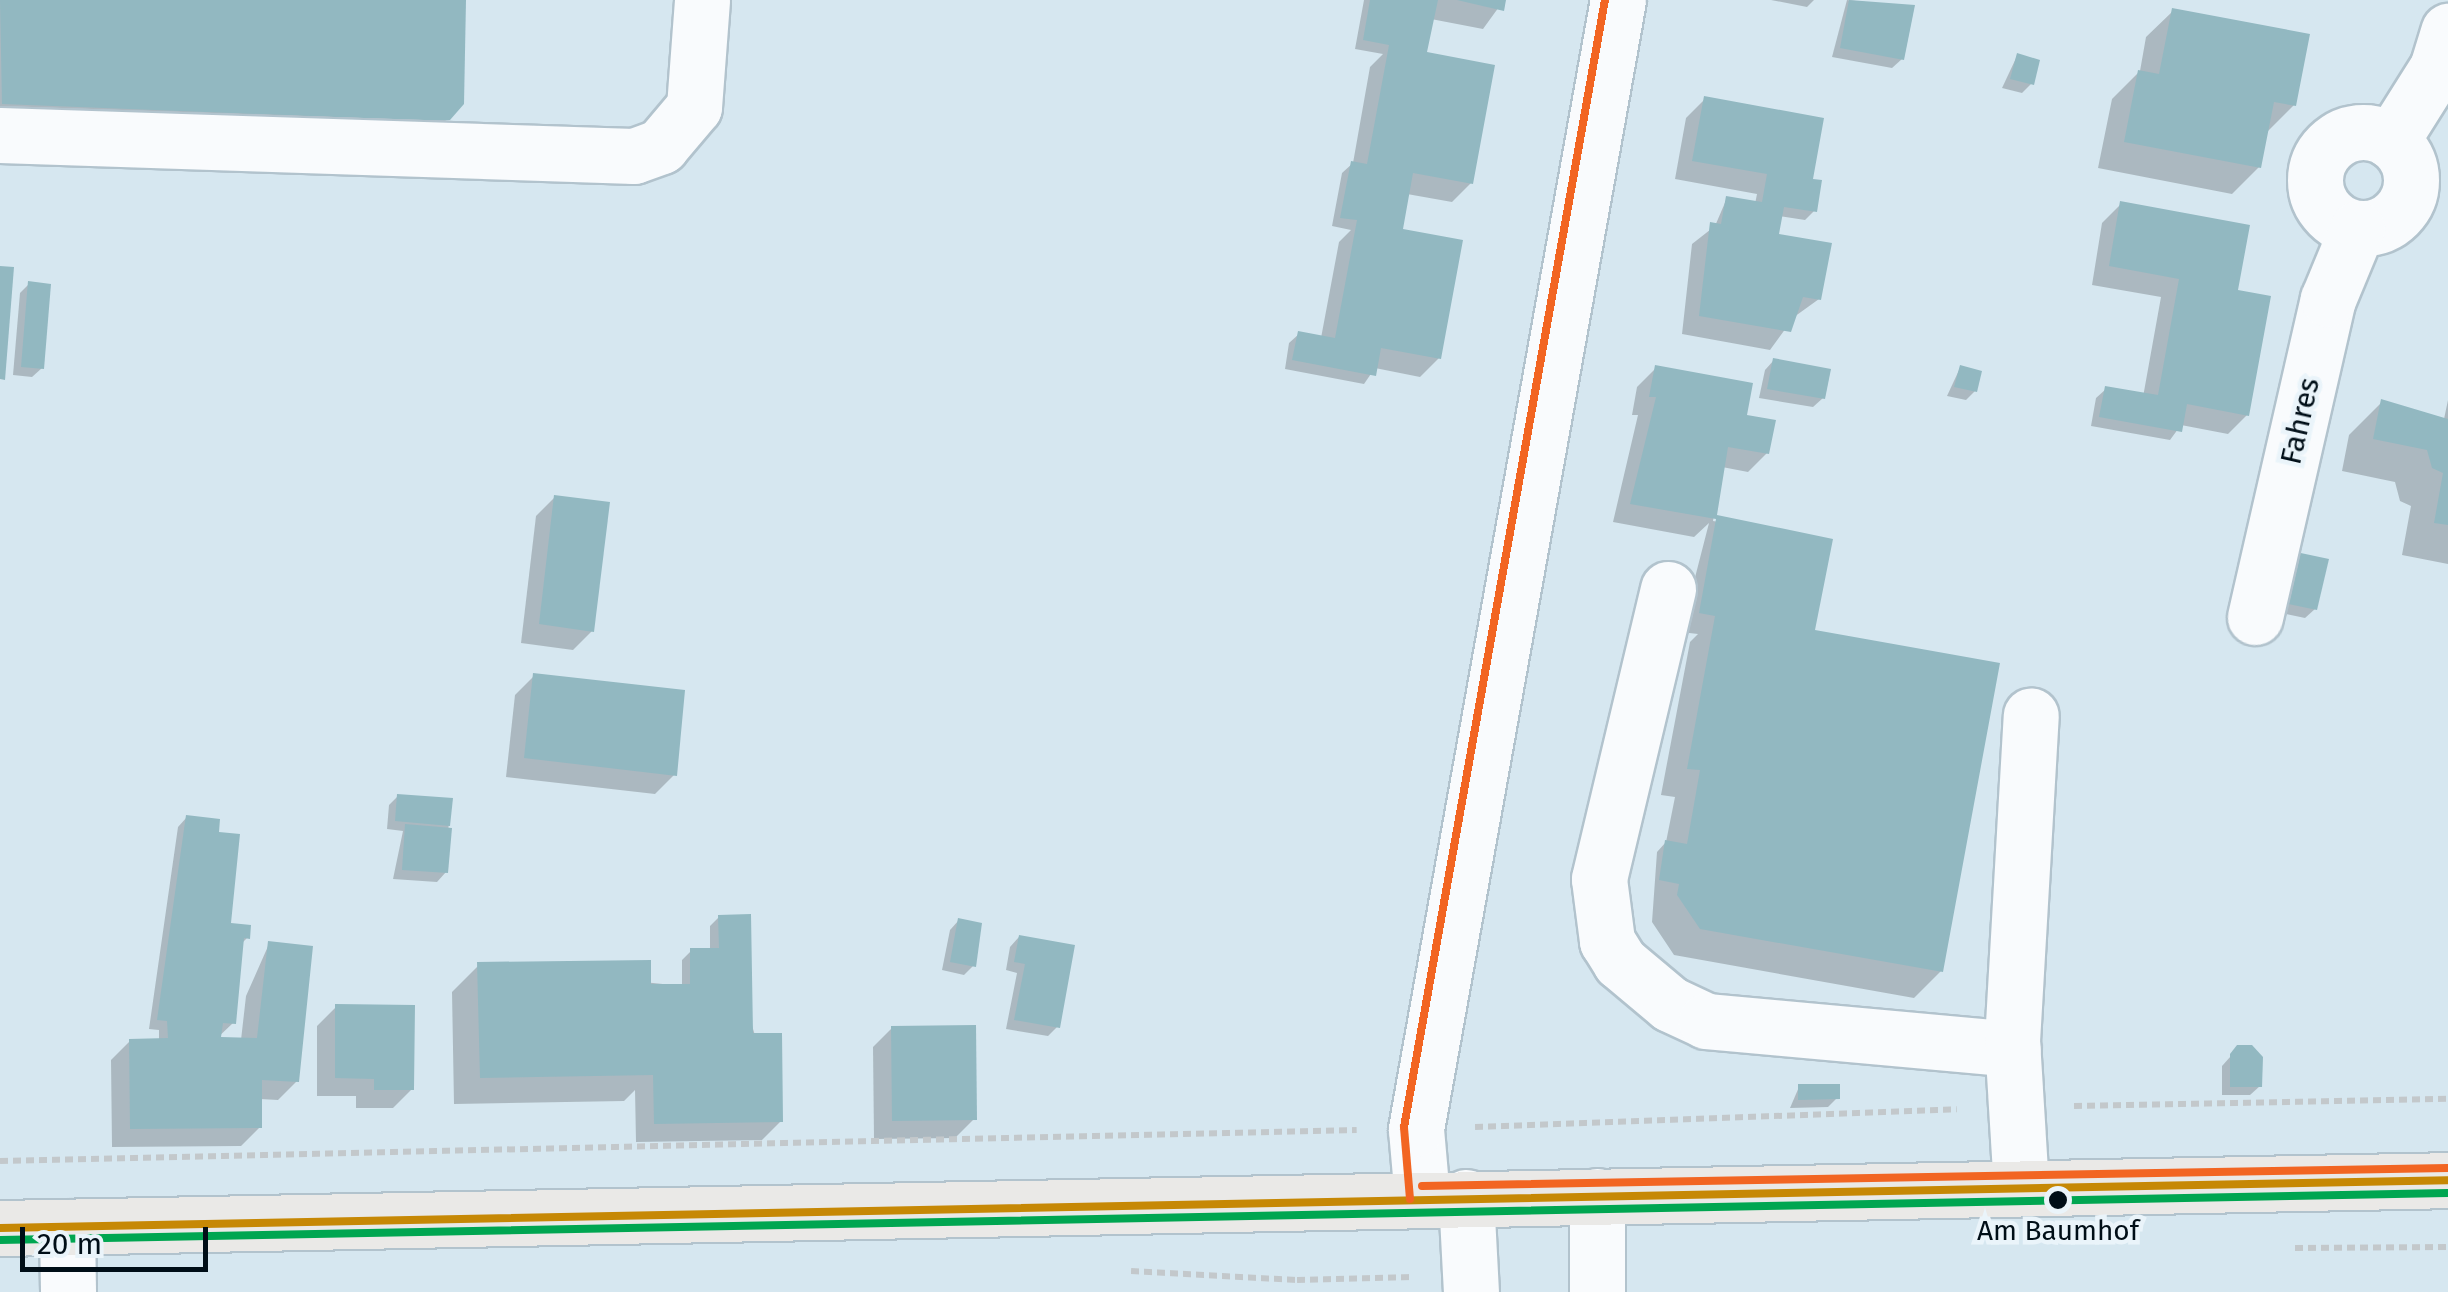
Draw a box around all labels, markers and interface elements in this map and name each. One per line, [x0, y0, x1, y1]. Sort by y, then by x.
street label: Fahres [2273, 374, 2327, 468]
marker: Am Baumhof [2048, 1190, 2068, 1210]
scale bar [25, 1207, 212, 1269]
place label: Am Baumhof [1977, 1214, 2139, 1248]
text: 20 m [37, 1226, 102, 1262]

